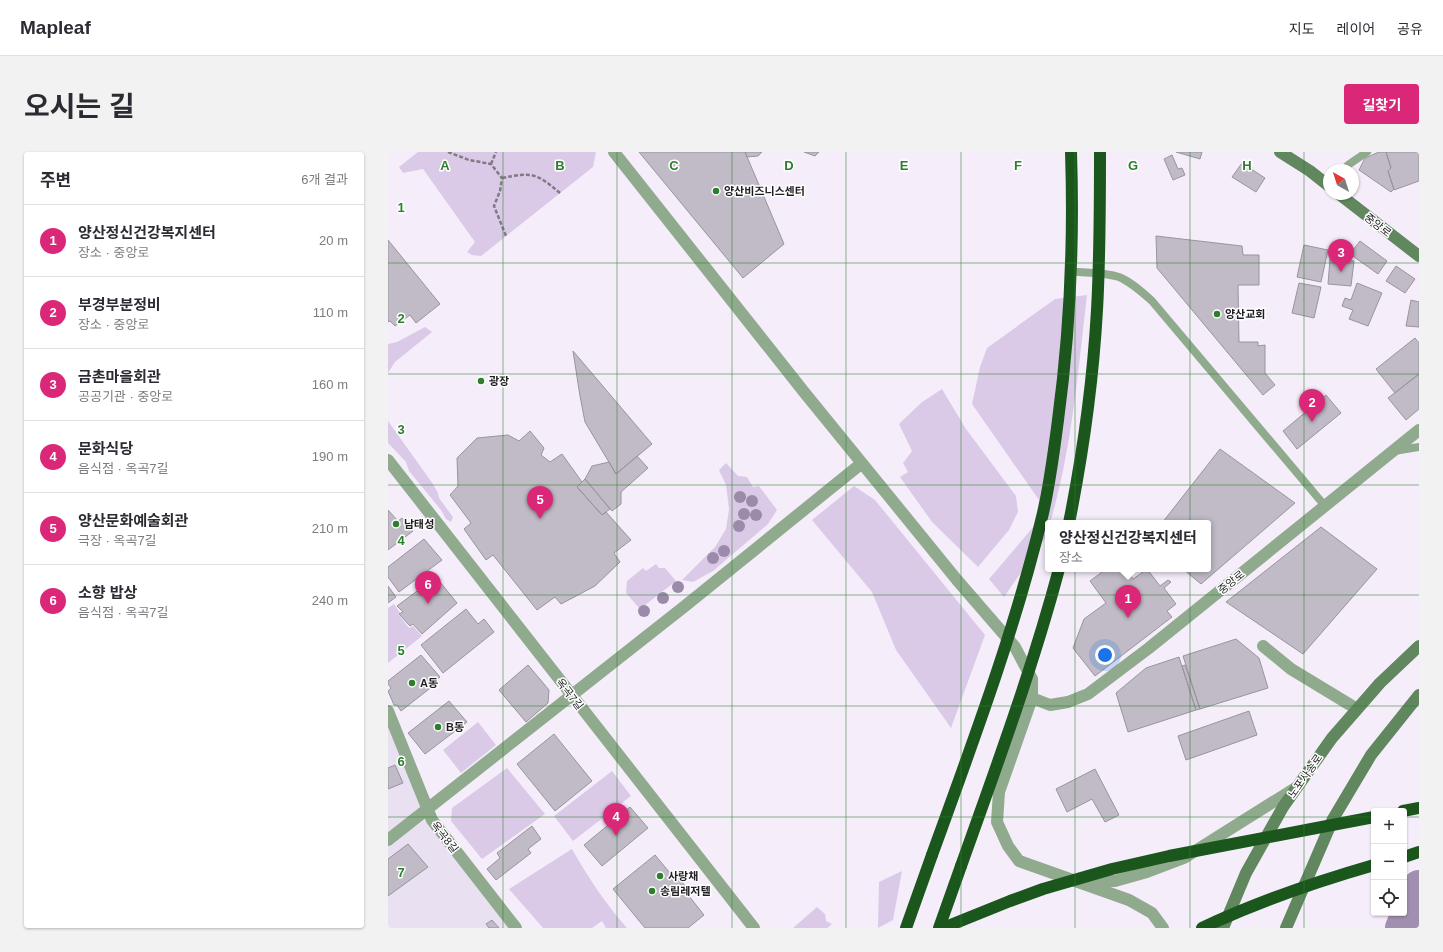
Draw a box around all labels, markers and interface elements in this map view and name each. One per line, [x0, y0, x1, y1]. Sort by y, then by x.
text: Mapleaf [20, 17, 91, 38]
text: 지도 [1289, 21, 1315, 37]
text: 레이어 [1337, 21, 1375, 37]
text: 공유 [1397, 21, 1423, 37]
button: 길찾기 [1344, 84, 1419, 124]
text: 오시는 길 [24, 91, 135, 122]
text: A [440, 158, 450, 173]
text: B [555, 158, 565, 173]
text: C [669, 158, 679, 173]
text: D [784, 158, 794, 173]
text: E [900, 158, 909, 173]
text: F [1014, 158, 1022, 173]
text: G [1128, 158, 1138, 173]
text: H [1242, 158, 1252, 173]
north arrow [1323, 164, 1359, 200]
text: 주변 [40, 171, 71, 190]
text: 6개 결과 [301, 172, 348, 187]
place label: 양산비즈니스센터 [724, 185, 805, 197]
marker: 양산비즈니스센터 [711, 186, 721, 196]
text: 1 [397, 200, 405, 215]
street label: 중앙로 [1362, 211, 1394, 239]
text: 양산정신건강복지센터 [78, 224, 216, 241]
text: 1 [49, 233, 57, 248]
text: 20 m [319, 233, 348, 248]
pin: 3 [1328, 239, 1354, 272]
text: 장소 · 중앙로 [78, 245, 149, 260]
text: 부경부분정비 [78, 296, 161, 313]
text: 2 [49, 305, 57, 320]
text: 110 m [313, 305, 348, 320]
place label: 양산교회 [1225, 308, 1265, 320]
marker: 양산교회 [1212, 309, 1222, 319]
text: 2 [397, 311, 405, 326]
text: 장소 · 중앙로 [78, 317, 149, 332]
text: 금촌마을회관 [78, 368, 161, 385]
place label: 광장 [489, 375, 509, 387]
marker: 광장 [476, 376, 486, 386]
text: 3 [49, 377, 57, 392]
text: 160 m [312, 377, 348, 392]
text: 공공기관 · 중앙로 [78, 389, 173, 404]
pin: 2 [1299, 389, 1325, 422]
text: 3 [397, 422, 405, 437]
text: 문화식당 [78, 440, 133, 457]
text: 4 [49, 449, 57, 464]
text: 190 m [312, 449, 348, 464]
text: 음식점 · 옥곡7길 [78, 461, 169, 476]
pin: 5 [527, 486, 553, 519]
text: 양산문화예술회관 [78, 512, 188, 529]
place label: 남태성 [404, 518, 434, 530]
marker: 남태성 [391, 519, 401, 529]
popup [1045, 520, 1211, 572]
text: 5 [49, 521, 57, 536]
text: 210 m [312, 521, 348, 536]
text: 양산정신건강복지센터 [1059, 529, 1197, 546]
text: 극장 · 옥곡7길 [78, 533, 157, 548]
text: 4 [397, 533, 405, 548]
text: 장소 [1059, 550, 1083, 565]
street label: 중앙로 [1215, 568, 1247, 596]
pin: 6 [415, 571, 441, 604]
text: 소향 밥상 [78, 584, 137, 601]
pin: 1 [1115, 585, 1141, 618]
text: 6 [49, 593, 57, 608]
text: 240 m [312, 593, 348, 608]
text: 음식점 · 옥곡7길 [78, 605, 169, 620]
text: 5 [397, 643, 405, 658]
your location [1095, 645, 1115, 665]
street label: 옥곡7길 [554, 676, 586, 712]
place label: A동 [420, 677, 438, 689]
marker: A동 [407, 678, 417, 688]
place label: B동 [446, 721, 464, 733]
marker: B동 [433, 722, 443, 732]
street label: 노포사송로 [1286, 752, 1324, 800]
text: 6 [397, 754, 405, 769]
pin: 4 [603, 803, 629, 836]
map controls [1371, 808, 1407, 916]
button: + [1371, 808, 1407, 844]
street label: 옥곡8길 [429, 819, 461, 855]
button: − [1371, 844, 1407, 880]
text: 7 [397, 865, 405, 880]
place label: 사랑채 [668, 870, 698, 882]
marker: 사랑채 [655, 871, 665, 881]
button: locate [1371, 880, 1407, 916]
place label: 송림레저텔 [660, 885, 711, 897]
marker: 송림레저텔 [647, 886, 657, 896]

